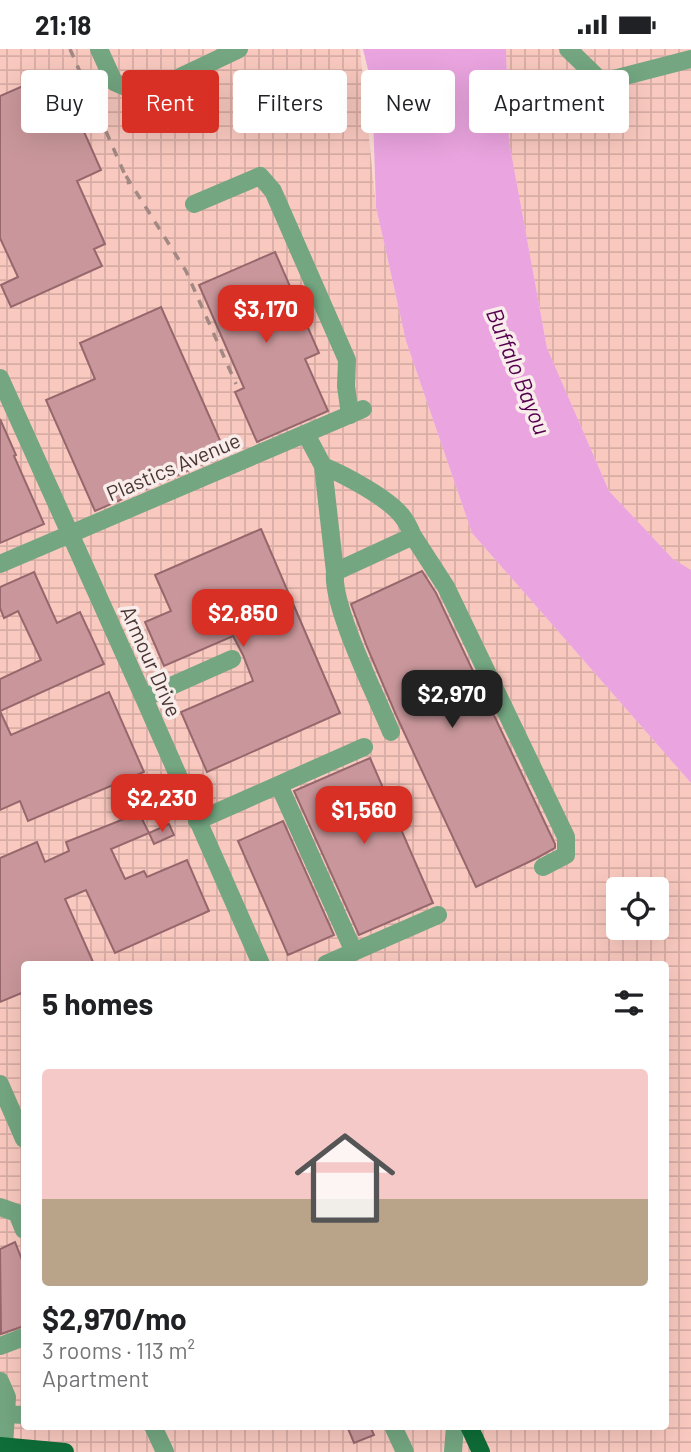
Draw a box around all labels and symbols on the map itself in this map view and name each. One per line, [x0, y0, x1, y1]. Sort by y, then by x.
pin: $3,170 [209, 285, 323, 345]
water label: Buffalo Bayou [481, 304, 557, 439]
street label: Plastics Avenue [102, 427, 244, 505]
pin: $2,850 [186, 589, 300, 649]
street label: Armour Drive [116, 602, 188, 720]
pin: $2,970 [395, 671, 509, 730]
pin: $2,230 [105, 775, 219, 834]
pin: $1,560 [307, 787, 421, 846]

